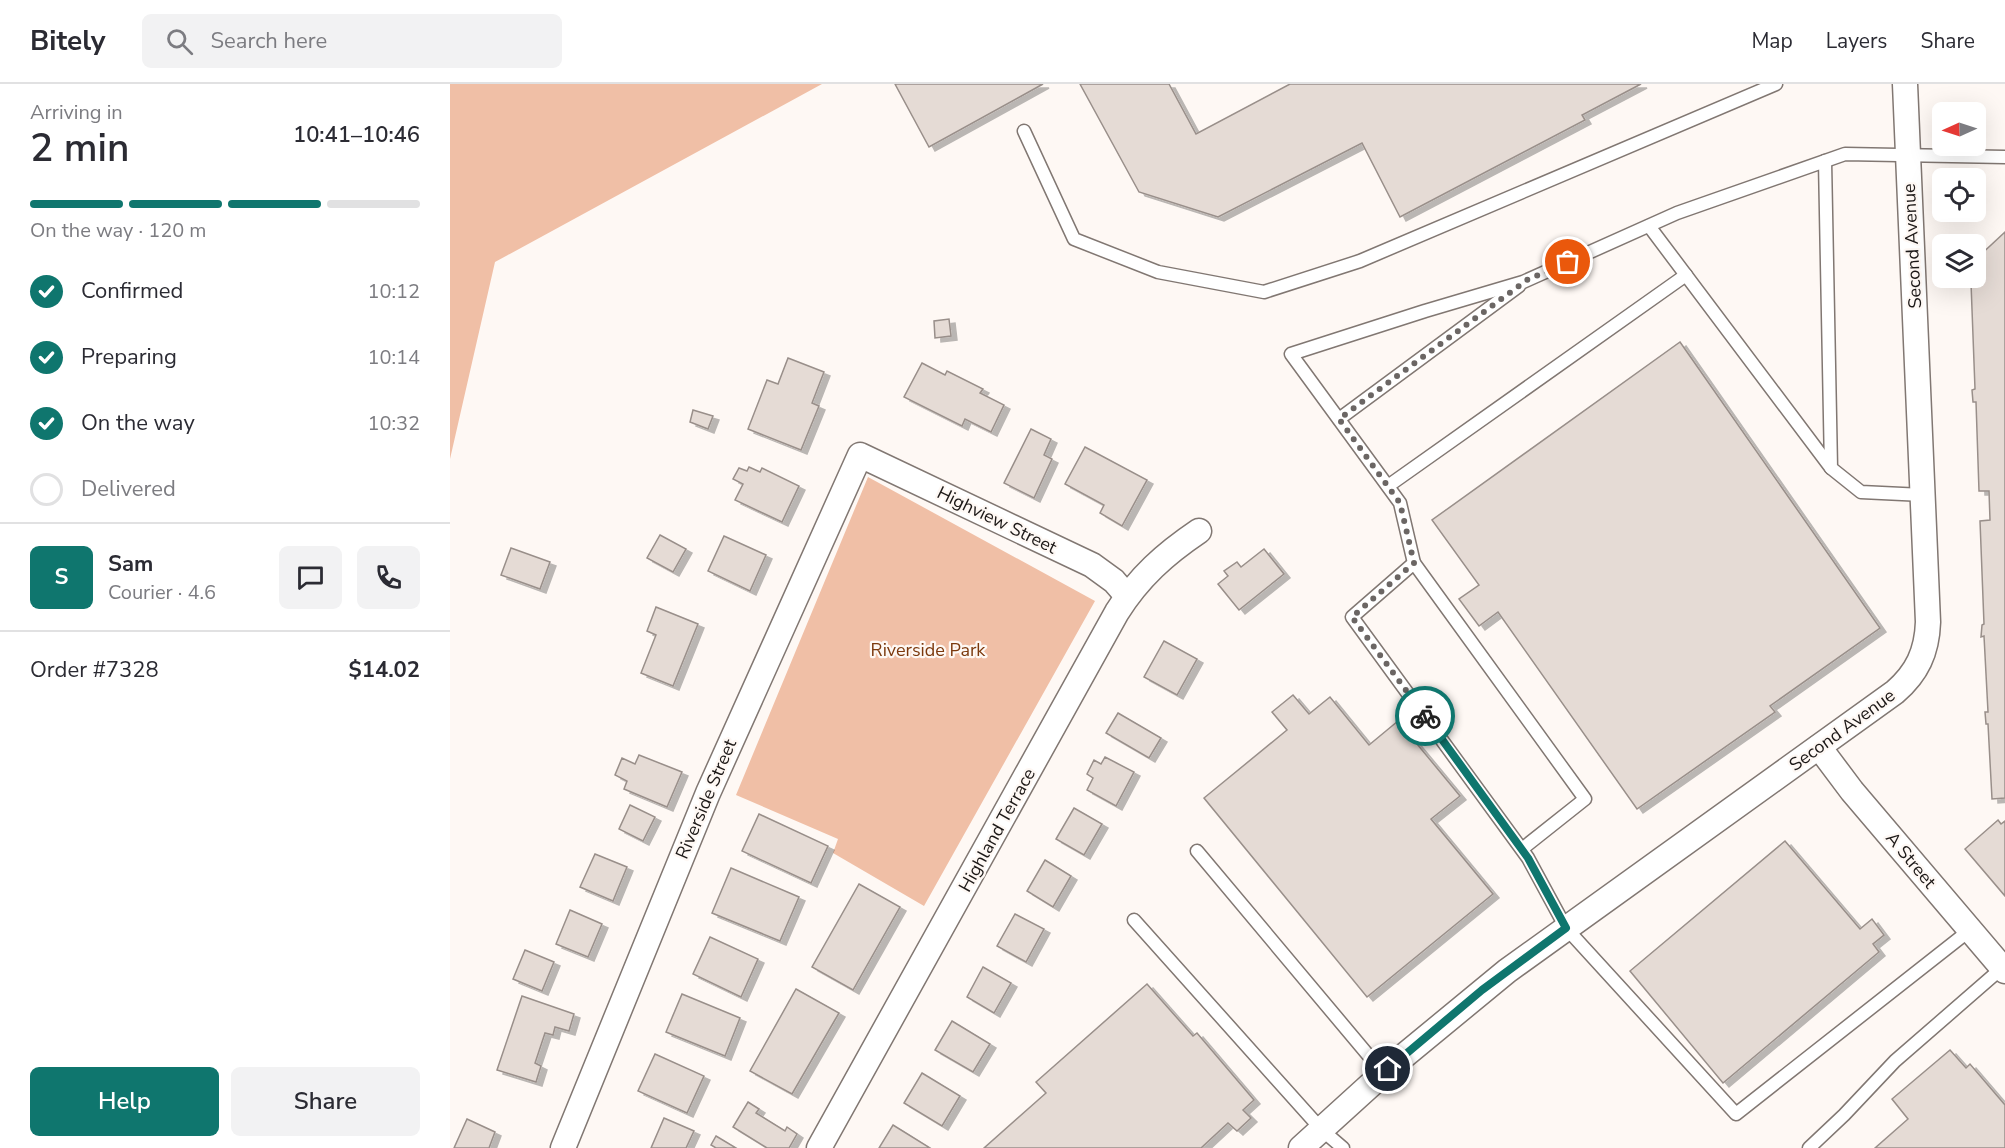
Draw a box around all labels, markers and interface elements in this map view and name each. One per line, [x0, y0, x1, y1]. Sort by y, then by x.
search box [142, 14, 562, 68]
text: Bitely [30, 22, 106, 60]
icon: search [163, 25, 196, 58]
text: Search here [211, 26, 327, 56]
text: Map [1751, 27, 1793, 55]
text: Layers [1826, 27, 1887, 55]
text: Share [1920, 27, 1975, 55]
text: Arriving in [30, 99, 123, 126]
north arrow [1932, 102, 1986, 156]
map controls [1932, 102, 1986, 288]
text: 10:41–10:46 [293, 120, 420, 150]
text: 2 min [30, 122, 129, 175]
button: locate [1932, 168, 1986, 222]
street label: Second Avenue [1897, 183, 1927, 309]
text: On the way · 120 m [30, 217, 206, 244]
button: layers [1932, 234, 1986, 288]
pin [1542, 236, 1593, 287]
icon: bag [1551, 245, 1584, 278]
icon: check [30, 275, 63, 308]
text: Confirmed [81, 276, 183, 306]
text: 10:12 [367, 278, 420, 305]
icon: check [30, 341, 63, 374]
text: Preparing [81, 342, 177, 372]
text: 10:14 [367, 344, 420, 371]
icon: check [30, 407, 63, 440]
text: On the way [81, 408, 195, 438]
text: 10:32 [367, 410, 420, 437]
text: Delivered [81, 474, 176, 504]
street label: Highview Street [933, 481, 1061, 560]
button: chat [279, 546, 342, 609]
button: phone [357, 546, 420, 609]
text: Sam [108, 549, 153, 579]
text: S [55, 562, 68, 592]
text: Courier · 4.6 [108, 579, 216, 606]
park label: Riverside Park [871, 638, 986, 662]
text: Order #7328 [30, 655, 159, 685]
text: $14.02 [349, 655, 420, 685]
street label: Second Avenue [1784, 683, 1900, 777]
courier [1395, 686, 1455, 746]
icon: bike [1409, 700, 1442, 733]
street label: Riverside Street [670, 735, 742, 863]
street label: Highland Terrace [953, 764, 1041, 896]
street label: A Street [1880, 827, 1942, 894]
pin [1362, 1043, 1413, 1094]
icon: home [1371, 1052, 1404, 1085]
button: Help [30, 1067, 219, 1136]
button: Share [231, 1067, 420, 1136]

